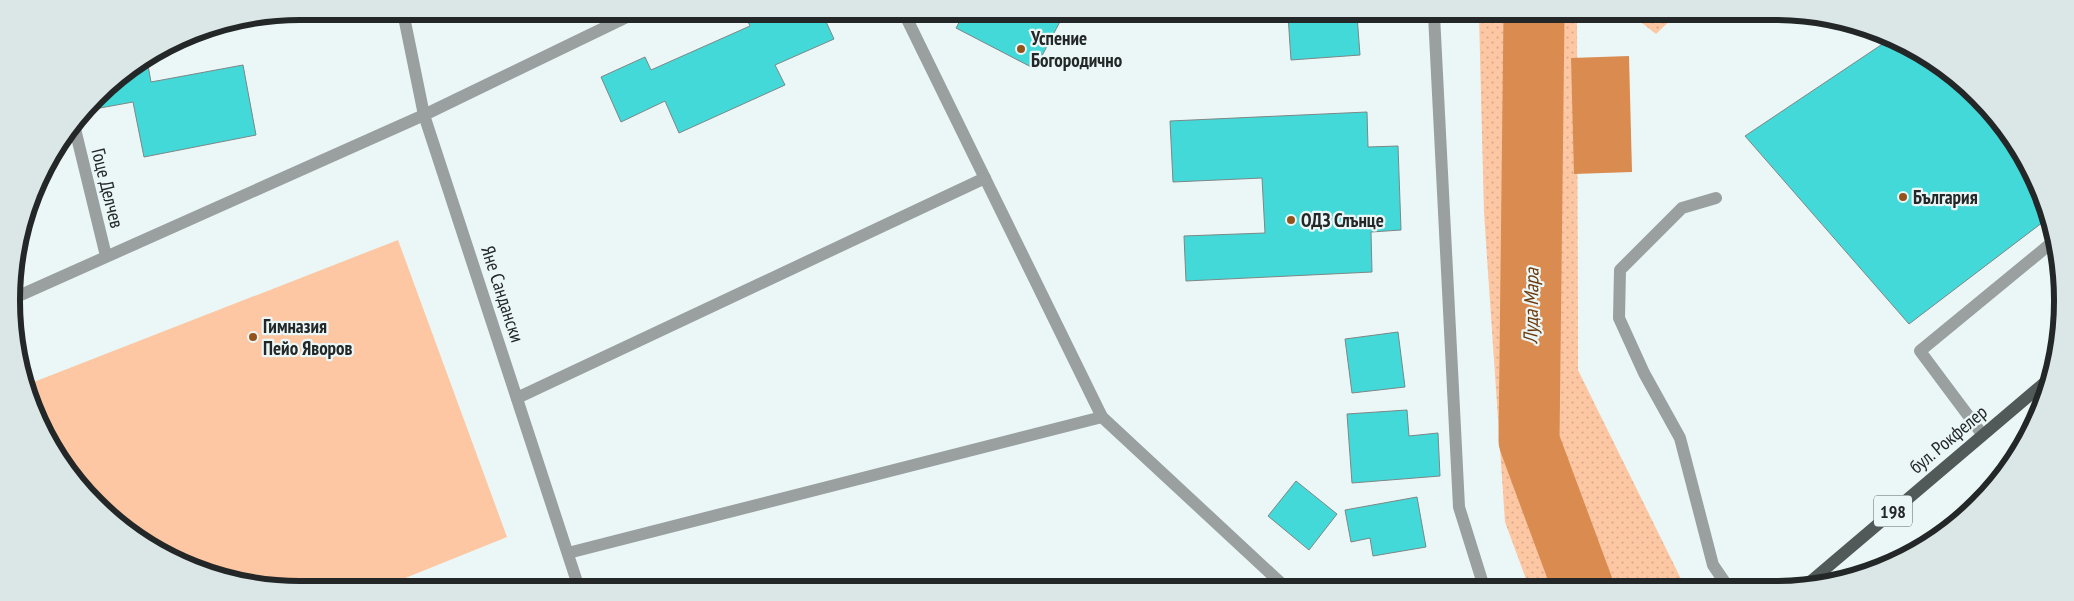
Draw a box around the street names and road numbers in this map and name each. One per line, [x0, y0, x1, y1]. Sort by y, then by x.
street label: Гоце Делчев [87, 146, 129, 230]
street label: Яне Сандански [476, 243, 530, 345]
street label: бул. Рокфелер [1904, 400, 1992, 478]
road number: 198 [1874, 496, 1912, 526]

